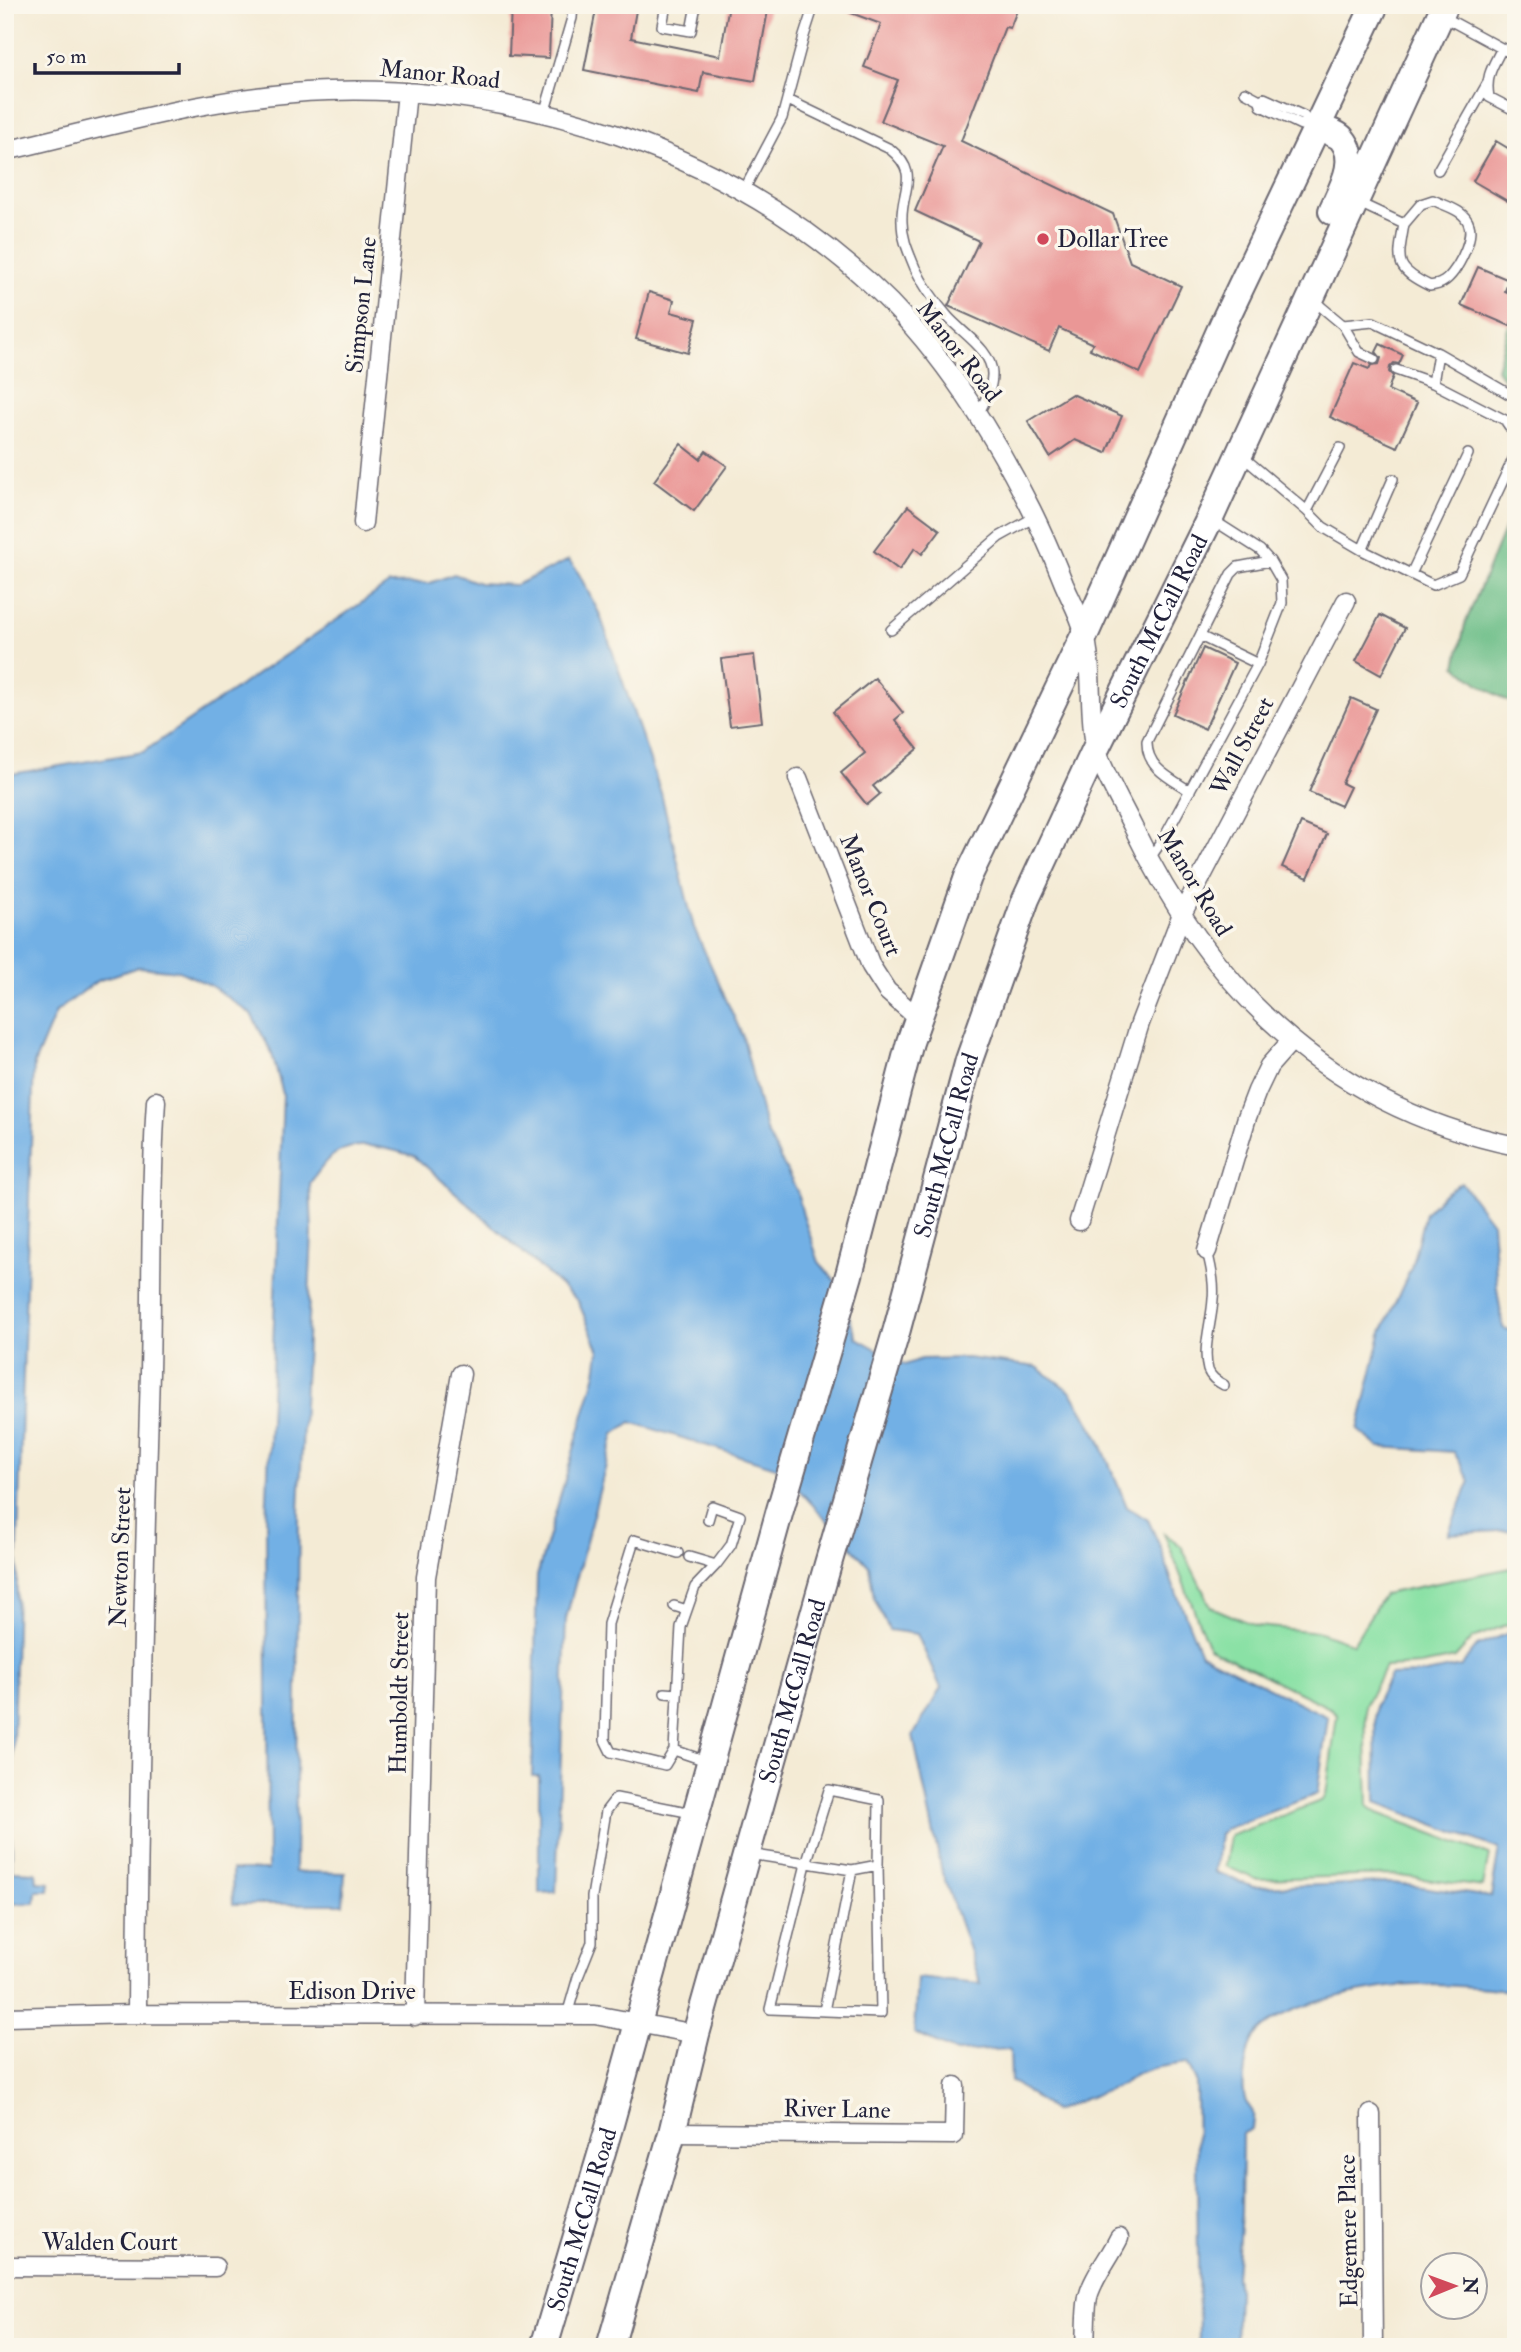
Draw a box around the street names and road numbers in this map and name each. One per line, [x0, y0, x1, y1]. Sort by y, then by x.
street label: Manor Road [378, 53, 502, 96]
street label: Simpson Lane [339, 235, 384, 375]
street label: Manor Road [909, 294, 1008, 409]
street label: South McCall Road [1103, 529, 1215, 713]
street label: Wall Street [1203, 691, 1281, 802]
street label: Manor Road [1150, 822, 1239, 942]
street label: Manor Court [832, 830, 909, 961]
street label: South McCall Road [907, 1048, 986, 1241]
street label: Newton Street [103, 1486, 138, 1628]
street label: South McCall Road [752, 1595, 834, 1787]
street label: Humboldt Street [383, 1612, 416, 1774]
street label: Edison Drive [288, 1976, 416, 2007]
street label: River Lane [783, 2093, 891, 2126]
street label: South McCall Road [540, 2124, 624, 2315]
street label: Edgemere Place [1332, 2154, 1365, 2308]
street label: Walden Court [41, 2227, 178, 2258]

